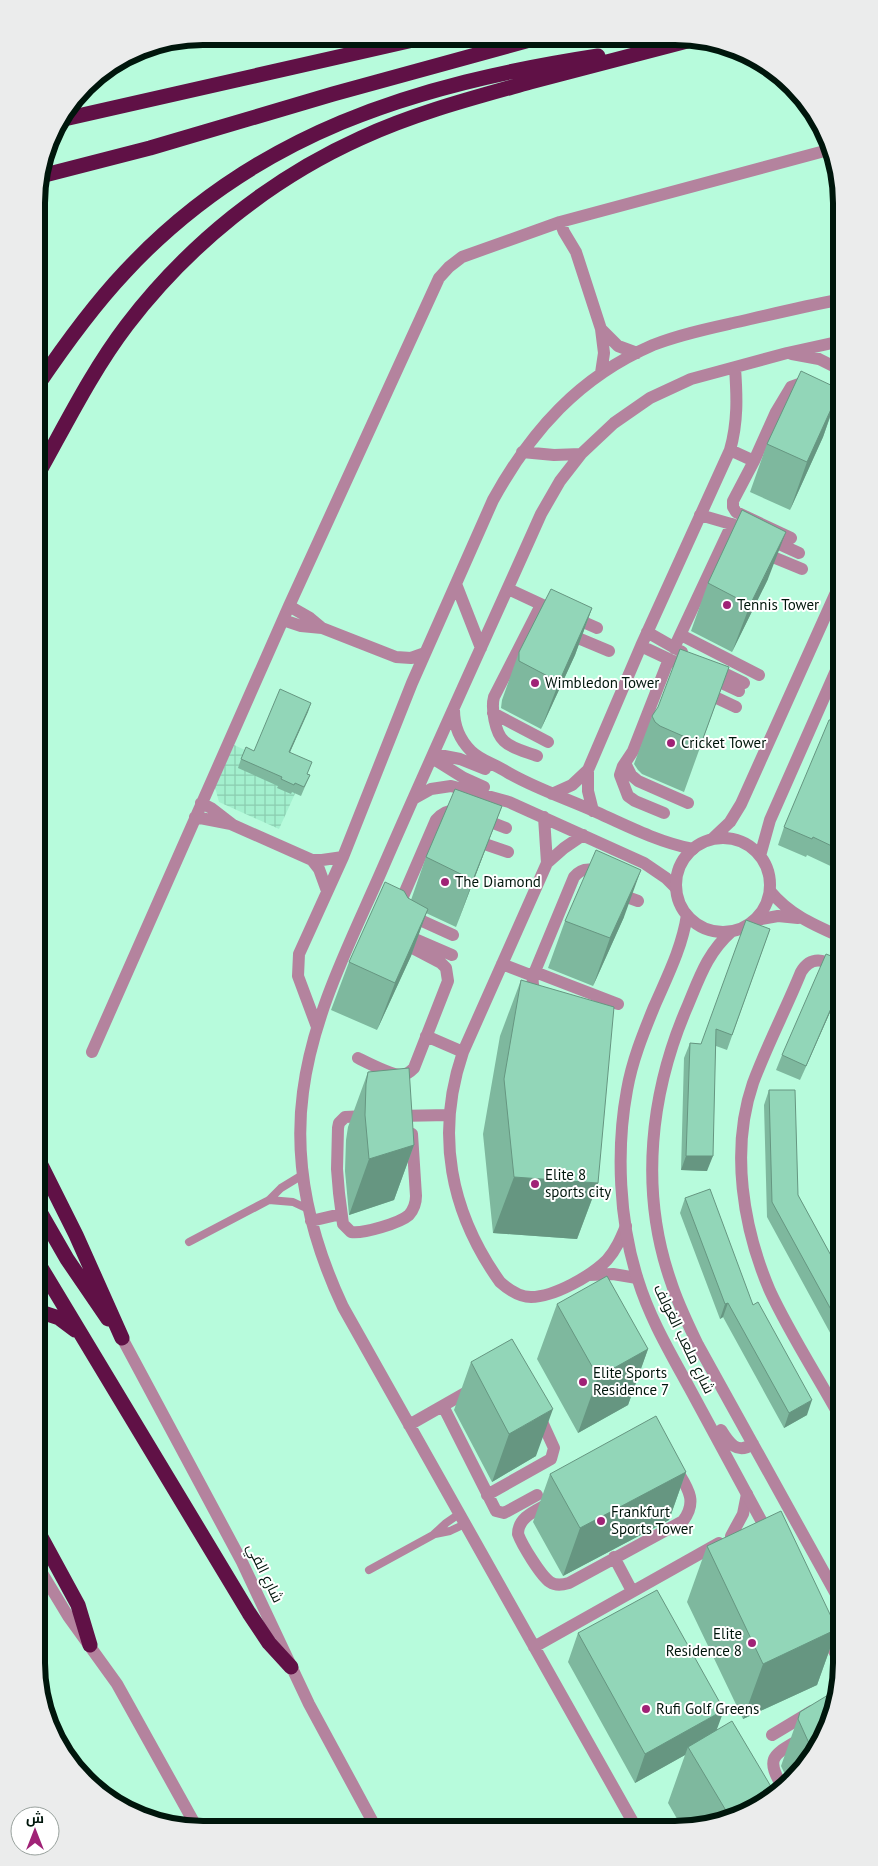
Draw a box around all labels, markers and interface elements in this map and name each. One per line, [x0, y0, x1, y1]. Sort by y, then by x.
place label: Tennis Tower [737, 595, 819, 614]
marker: Tennis Tower [721, 599, 733, 611]
place label: Wimbledon Tower [545, 673, 659, 692]
marker: Wimbledon Tower [529, 677, 541, 689]
place label: Cricket Tower [681, 733, 766, 752]
marker: Cricket Tower [665, 737, 677, 749]
place label: The Diamond [455, 872, 541, 891]
marker: The Diamond [439, 876, 451, 888]
place label: Elite 8 sports city [545, 1165, 611, 1201]
marker: Elite 8 sports city [529, 1178, 541, 1190]
street label: شارع ملعب الغولف [648, 1281, 719, 1397]
place label: Elite Sports Residence 7 [593, 1363, 669, 1399]
marker: Elite Sports Residence 7 [577, 1376, 589, 1388]
place label: Frankfurt Sports Tower [611, 1502, 693, 1538]
marker: Frankfurt Sports Tower [595, 1515, 607, 1527]
street label: شارع الفي [240, 1540, 288, 1607]
place label: Elite Residence 8 [666, 1624, 742, 1660]
marker: Elite Residence 8 [746, 1637, 758, 1649]
place label: Rufi Golf Greens [656, 1699, 759, 1718]
marker: Rufi Golf Greens [640, 1703, 652, 1715]
north arrow [10, 1806, 60, 1856]
text: ش [26, 1809, 44, 1827]

